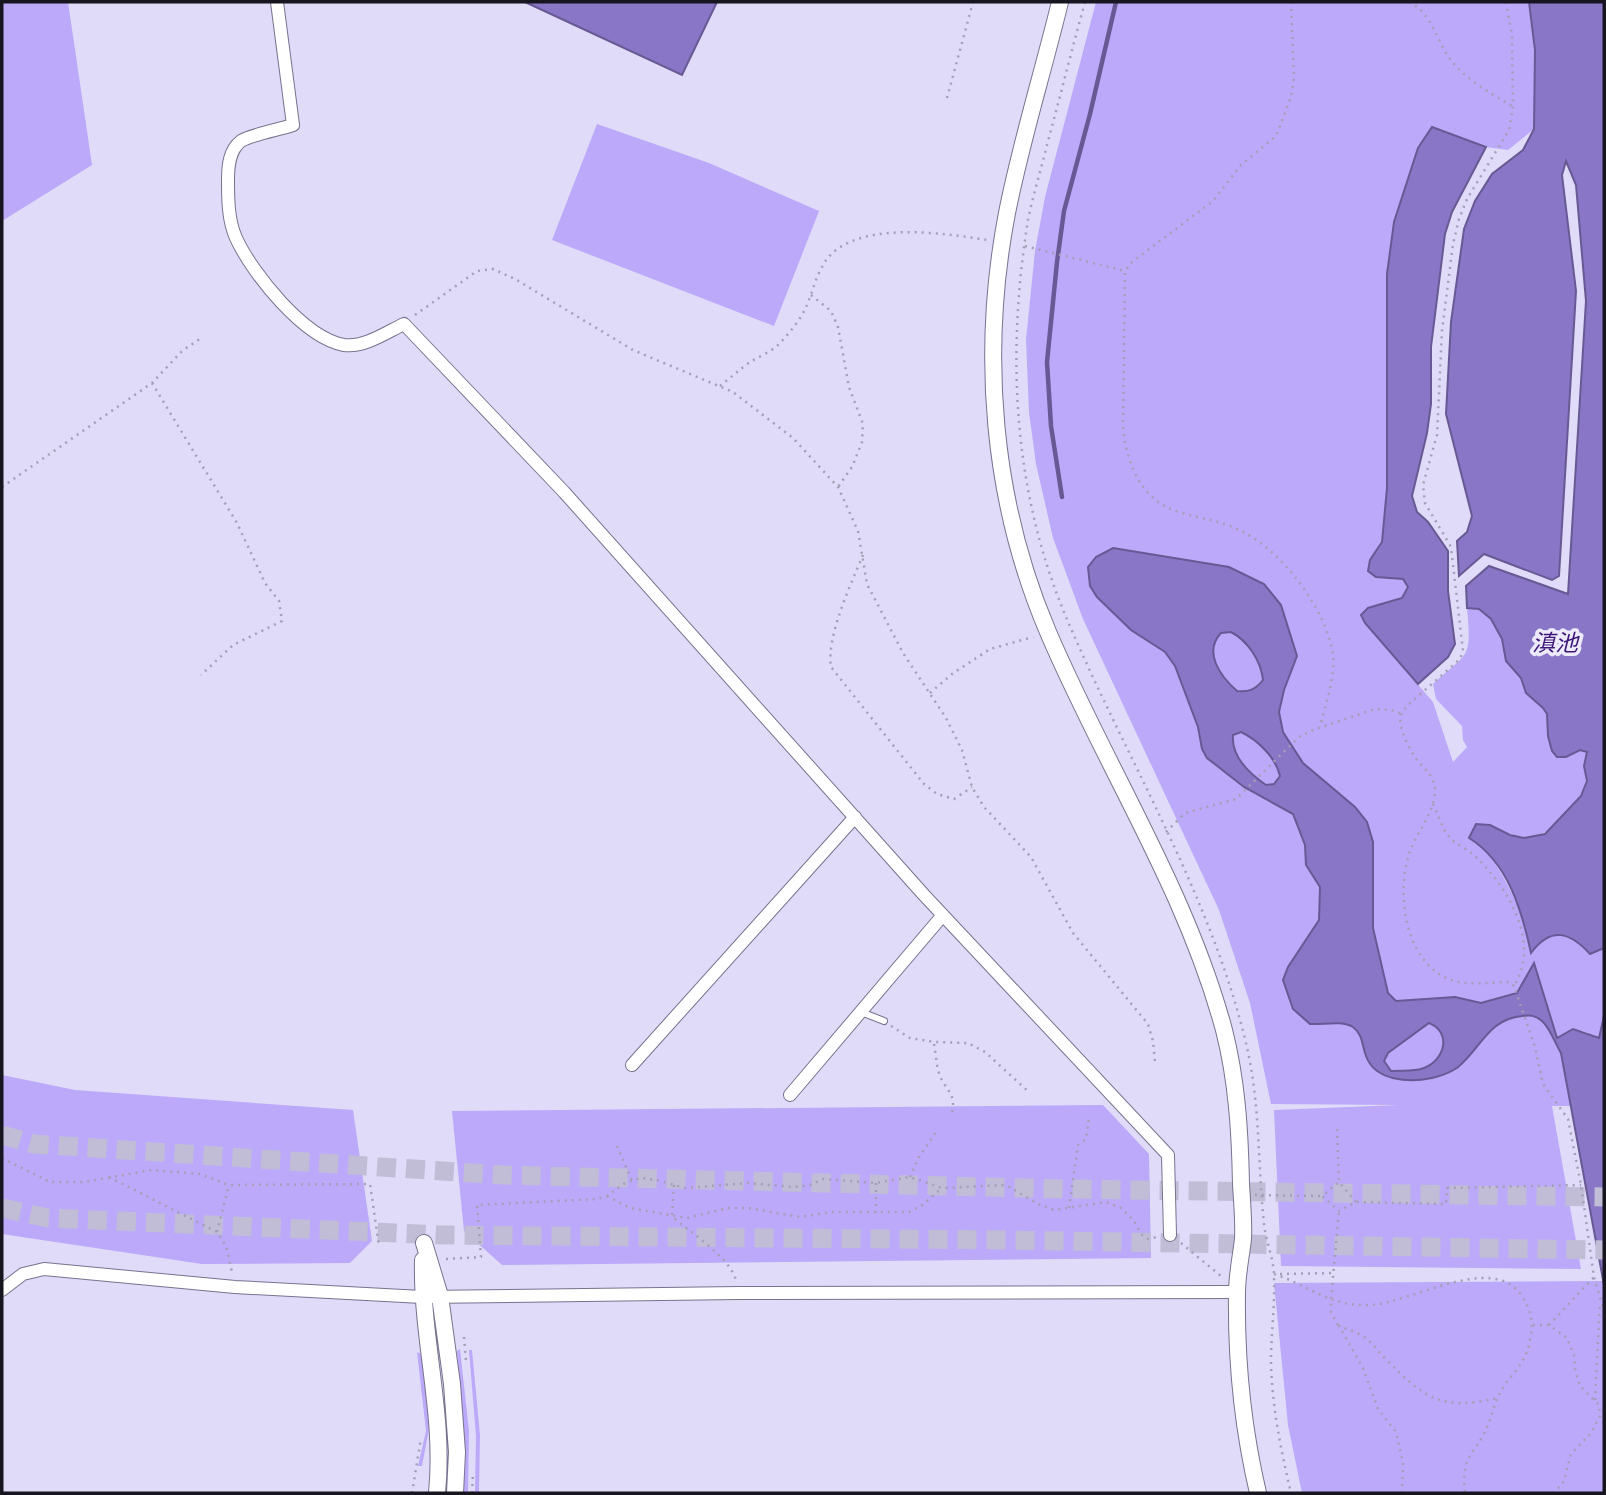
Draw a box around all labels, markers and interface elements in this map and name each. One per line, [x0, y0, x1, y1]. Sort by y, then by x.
water label: 滇池 [1532, 630, 1580, 657]

